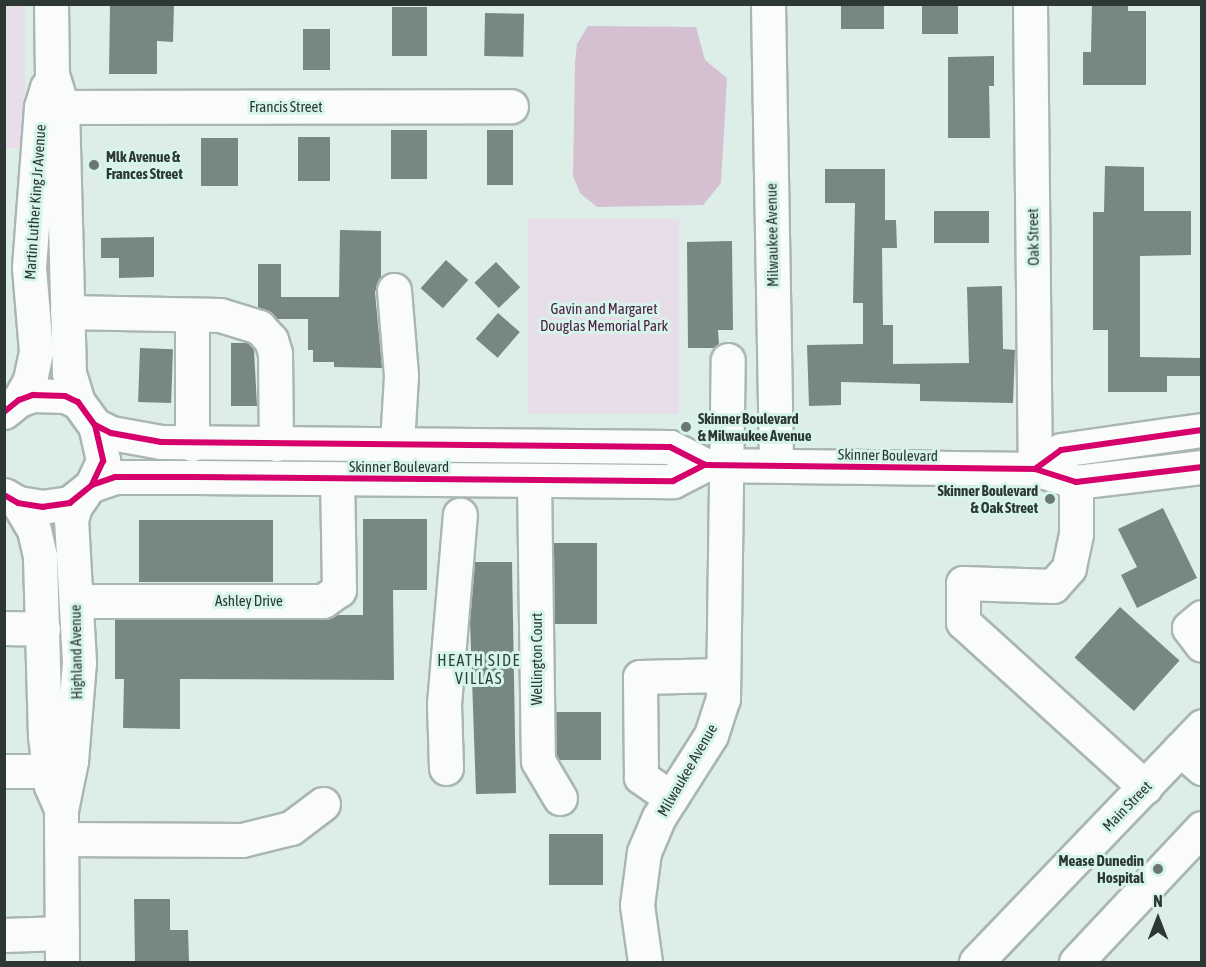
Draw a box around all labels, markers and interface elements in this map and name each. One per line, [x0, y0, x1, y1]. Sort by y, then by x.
street label: Francis Street [249, 98, 323, 116]
street label: Martin Luther King Jr Avenue [21, 124, 49, 280]
place label: Mlk Avenue & Frances Street [106, 147, 183, 182]
marker: Mlk Avenue & Frances Street [87, 158, 101, 172]
street label: Milwaukee Avenue [762, 183, 782, 287]
street label: Oak Street [1024, 208, 1042, 266]
park label: Gavin and Margaret Douglas Memorial Park [540, 299, 668, 334]
place label: Skinner Boulevard & Milwaukee Avenue [698, 409, 812, 444]
marker: Skinner Boulevard & Milwaukee Avenue [679, 420, 693, 434]
street label: Skinner Boulevard [838, 445, 938, 465]
street label: Skinner Boulevard [349, 458, 449, 476]
place label: Skinner Boulevard & Oak Street [937, 481, 1038, 516]
marker: Skinner Boulevard & Oak Street [1043, 492, 1057, 506]
street label: Ashley Drive [215, 592, 283, 610]
street label: Highland Avenue [66, 604, 86, 700]
street label: Wellington Court [528, 613, 546, 705]
district label: HEATH SIDE VILLAS [437, 650, 521, 688]
street label: Milwaukee Avenue [653, 721, 721, 819]
street label: Main Street [1099, 777, 1155, 835]
place label: Mease Dunedin Hospital [1059, 851, 1144, 886]
marker: Mease Dunedin Hospital [1149, 860, 1167, 878]
north arrow [1128, 889, 1188, 949]
text: N [1153, 892, 1163, 910]

